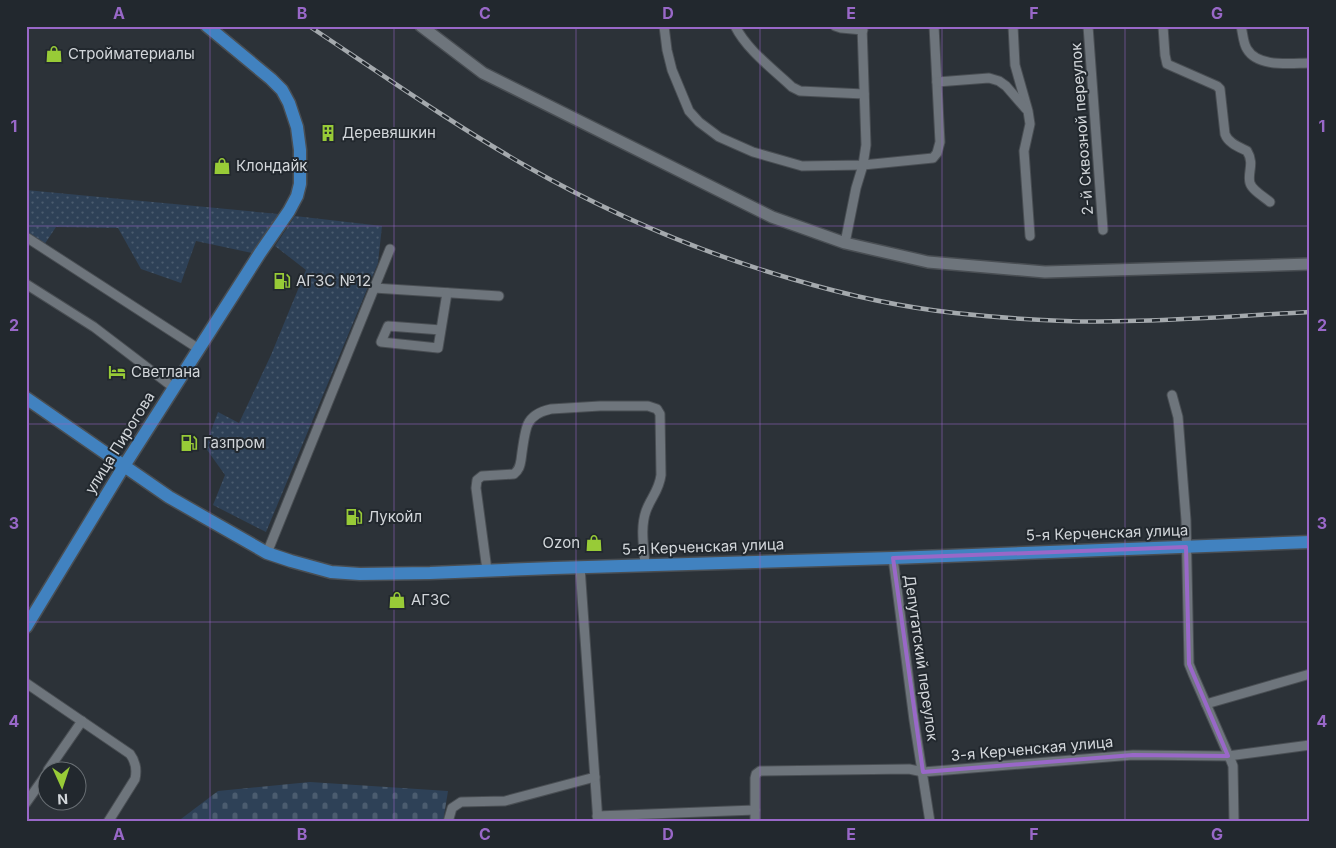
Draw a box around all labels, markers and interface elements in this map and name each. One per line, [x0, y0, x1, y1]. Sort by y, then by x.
text: A [113, 3, 125, 23]
text: B [297, 3, 307, 23]
text: C [479, 3, 491, 23]
text: D [662, 3, 674, 23]
text: E [846, 3, 856, 23]
text: F [1029, 3, 1039, 23]
text: G [1211, 3, 1223, 23]
street label: 2-й Сквозной переулок [1066, 42, 1097, 216]
shop icon: Стройматериалы [44, 44, 64, 64]
place label: Стройматериалы [68, 44, 195, 63]
text: 1 [11, 116, 17, 136]
text: 1 [1319, 116, 1325, 136]
building icon: Деревяшкин [318, 123, 338, 143]
place label: Деревяшкин [342, 123, 436, 142]
shop icon: Клондайк [212, 156, 232, 176]
place label: Клондайк [236, 156, 307, 175]
fuel station icon: АГЗС №12 [272, 271, 292, 291]
place label: АГЗС №12 [296, 271, 371, 290]
text: 2 [9, 315, 19, 335]
text: 2 [1317, 315, 1327, 335]
hotel icon: Светлана [107, 362, 127, 382]
place label: Светлана [131, 362, 201, 381]
street label: улица Пирогова [80, 388, 159, 497]
fuel station icon: Газпром [179, 433, 199, 453]
place label: Газпром [203, 433, 265, 452]
fuel station icon: Лукойл [344, 507, 364, 527]
place label: Лукойл [368, 507, 422, 526]
text: 3 [9, 513, 19, 533]
text: 3 [1317, 513, 1327, 533]
street label: 5-я Керченская улица [1025, 520, 1189, 545]
place label: Ozon [543, 533, 580, 552]
shop icon: Ozon [584, 533, 604, 553]
street label: 5-я Керченская улица [621, 534, 785, 559]
street label: Депутатский переулок [900, 574, 943, 742]
shop icon: АГЗС [387, 590, 407, 610]
place label: АГЗС [411, 590, 450, 609]
text: 4 [9, 711, 20, 731]
text: 4 [1317, 711, 1328, 731]
street label: 3-я Керченская улица [950, 732, 1114, 765]
north arrow [38, 760, 88, 810]
text: N [57, 791, 68, 808]
text: A [113, 824, 125, 844]
text: B [297, 824, 307, 844]
text: C [479, 824, 491, 844]
text: D [662, 824, 674, 844]
text: E [846, 824, 856, 844]
text: F [1029, 824, 1039, 844]
text: G [1211, 824, 1223, 844]

